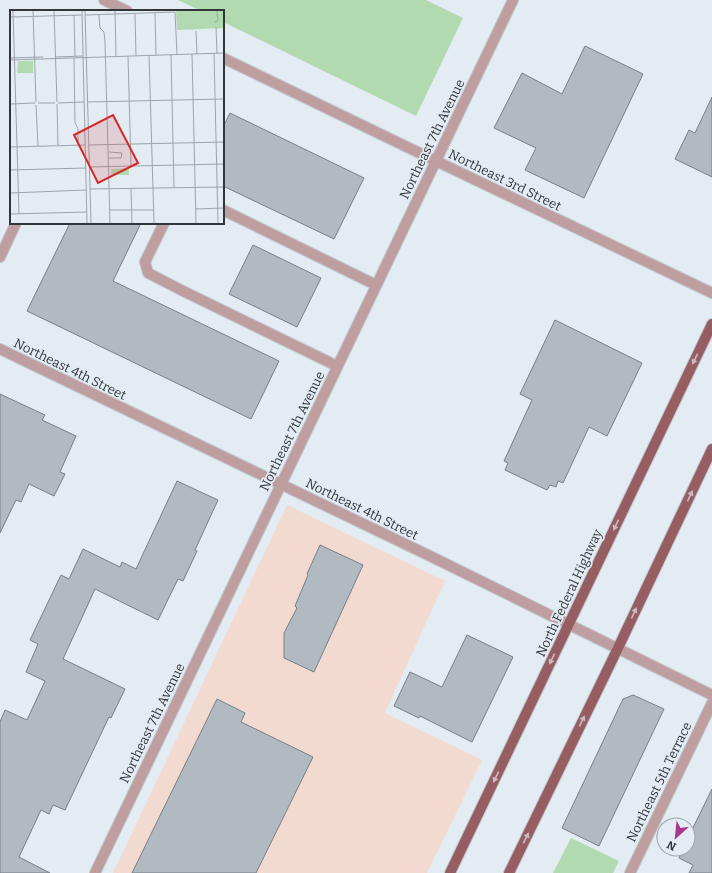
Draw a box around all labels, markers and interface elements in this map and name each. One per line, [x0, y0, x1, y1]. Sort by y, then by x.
inset map [10, 10, 224, 224]
street label: Northeast 7th Avenue [397, 77, 467, 201]
street label: Northeast 3rd Street [446, 146, 564, 214]
street label: Northeast 4th Street [11, 335, 129, 403]
one-way arrow [692, 354, 698, 365]
street label: Northeast 7th Avenue [257, 369, 327, 493]
street label: Northeast 4th Street [303, 475, 421, 543]
one-way arrow [687, 490, 693, 501]
one-way arrow [613, 520, 619, 531]
street label: North Federal Highway [533, 527, 605, 659]
one-way arrow [631, 607, 637, 619]
one-way arrow [549, 654, 555, 665]
street label: Northeast 7th Avenue [117, 661, 187, 785]
one-way arrow [579, 715, 585, 726]
street label: Northeast 5th Terrace [623, 719, 695, 845]
one-way arrow [493, 771, 499, 782]
north arrow [656, 817, 696, 857]
one-way arrow [523, 832, 529, 844]

